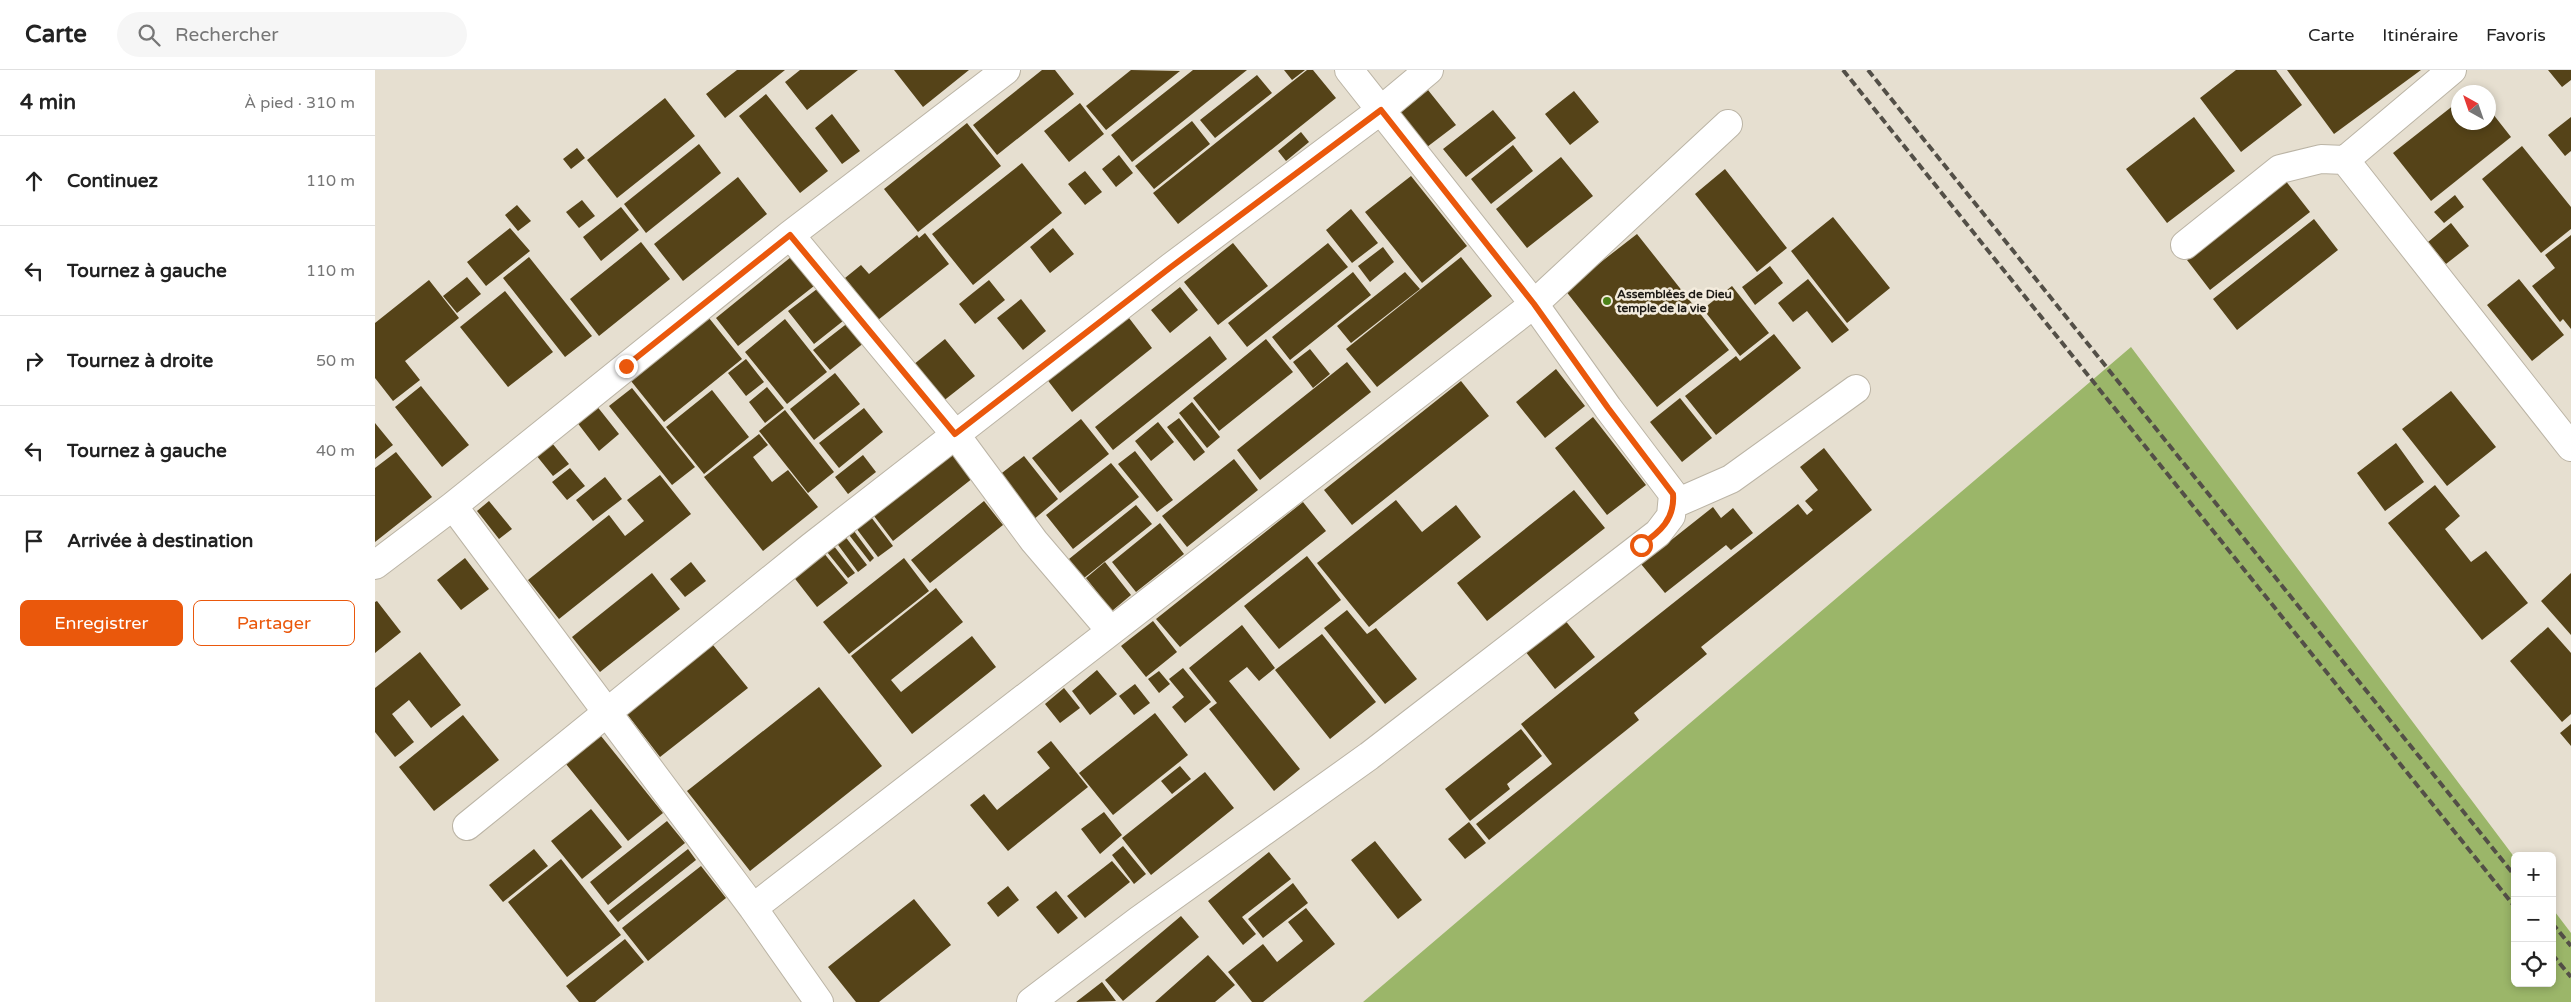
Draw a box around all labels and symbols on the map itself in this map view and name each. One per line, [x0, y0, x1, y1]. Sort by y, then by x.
north arrow [2451, 85, 2496, 130]
place label: Assemblées de Dieu temple de la vie [1616, 287, 1732, 316]
marker: Assemblées de Dieu temple de la vie [1601, 295, 1613, 307]
route end [615, 355, 638, 378]
route start [1630, 534, 1653, 557]

